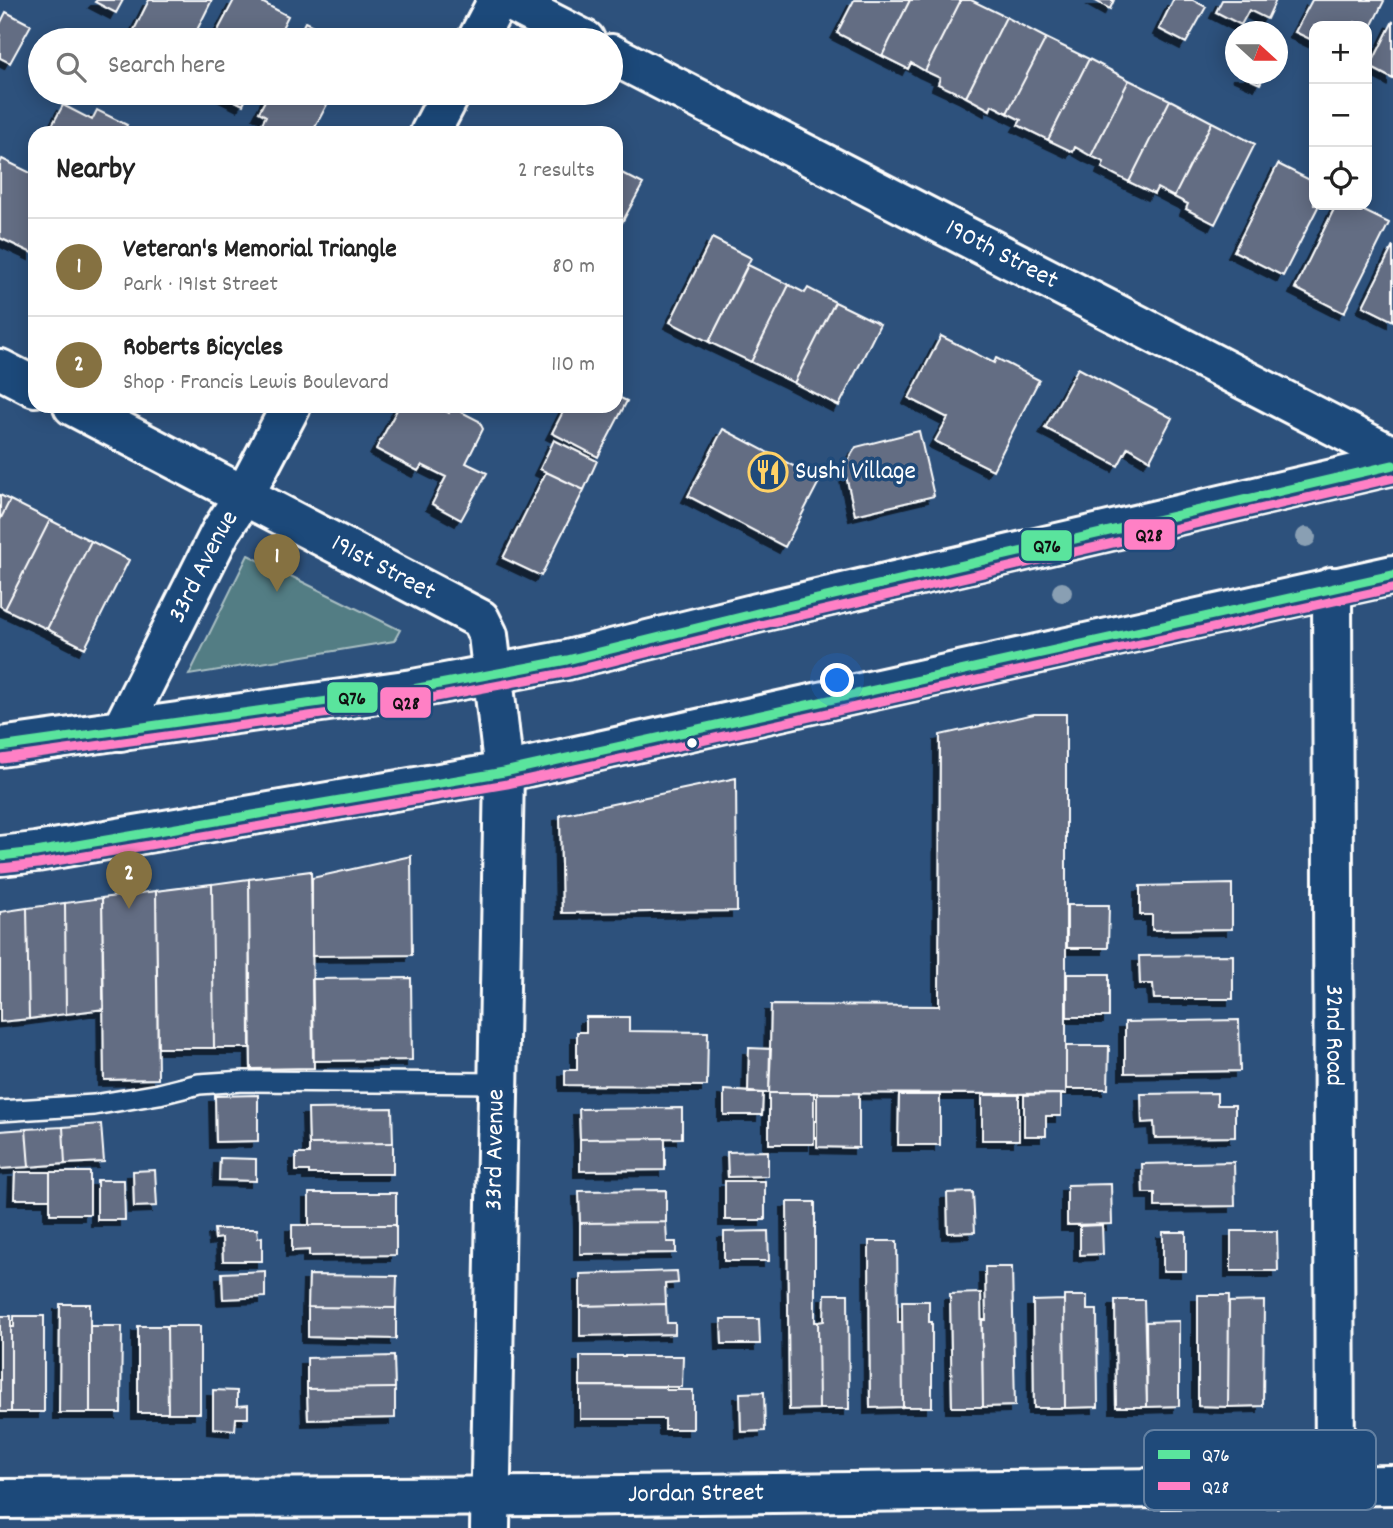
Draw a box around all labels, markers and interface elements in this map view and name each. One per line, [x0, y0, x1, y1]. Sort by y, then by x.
north arrow [1225, 21, 1288, 84]
map controls [1309, 21, 1372, 210]
button: + [1309, 21, 1372, 84]
search box [28, 28, 623, 105]
icon: search [52, 48, 90, 86]
text: Search here [108, 48, 226, 85]
button: − [1309, 84, 1372, 147]
button: locate [1309, 147, 1372, 210]
text: Nearby [56, 150, 134, 193]
text: 2 results [518, 155, 595, 188]
street label: 190th Street [938, 210, 1065, 299]
text: Veteran's Memorial Triangle [123, 232, 397, 269]
text: 1 [76, 251, 82, 284]
text: 80 m [552, 251, 595, 284]
text: Park · 191st Street [123, 269, 278, 302]
text: Roberts Bicycles [123, 330, 283, 367]
text: 2 [74, 349, 84, 382]
text: 110 m [551, 349, 595, 382]
text: Shop · Francis Lewis Boulevard [123, 367, 389, 400]
restaurant icon: Sushi Village [747, 451, 789, 493]
place label: Sushi Village [795, 454, 916, 491]
street label: 33rd Avenue [159, 503, 248, 629]
line badge: Q28 [1123, 518, 1176, 551]
text: Q28 [1136, 524, 1163, 551]
street label: 191st Street [324, 526, 442, 611]
line badge: Q76 [1020, 529, 1073, 562]
pin: 1 [254, 534, 300, 592]
text: Q76 [1033, 535, 1061, 562]
your location [820, 663, 854, 697]
line badge: Q76 [326, 681, 379, 714]
line badge: Q28 [379, 686, 432, 719]
text: Q76 [338, 687, 366, 714]
text: Q28 [393, 692, 420, 719]
unlabelled marker [685, 736, 699, 750]
pin: 2 [106, 851, 152, 909]
street label: 32nd Road [1315, 984, 1352, 1086]
street label: 33rd Avenue [476, 1089, 516, 1211]
legend [1144, 1430, 1376, 1510]
text: Q76 [1202, 1444, 1230, 1471]
street label: Jordan Street [628, 1475, 765, 1513]
text: Q28 [1202, 1476, 1229, 1503]

